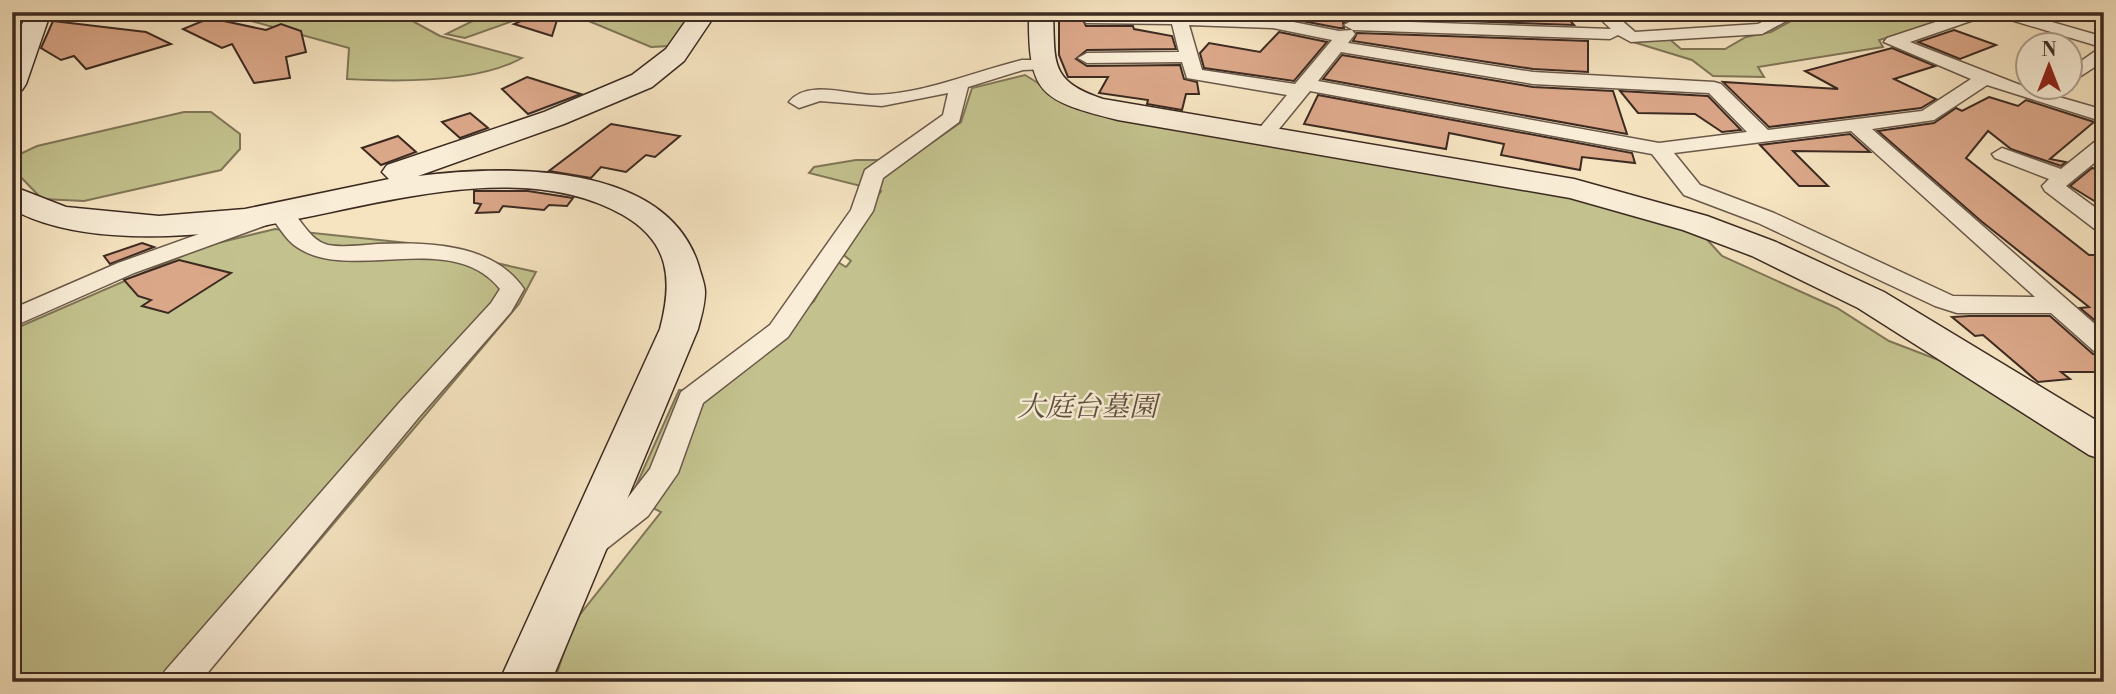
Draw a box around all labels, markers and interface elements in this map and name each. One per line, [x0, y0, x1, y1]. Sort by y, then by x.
north arrow [2014, 32, 2084, 102]
text: N [2041, 38, 2057, 62]
park label: 大庭台墓園 [1017, 390, 1161, 425]

